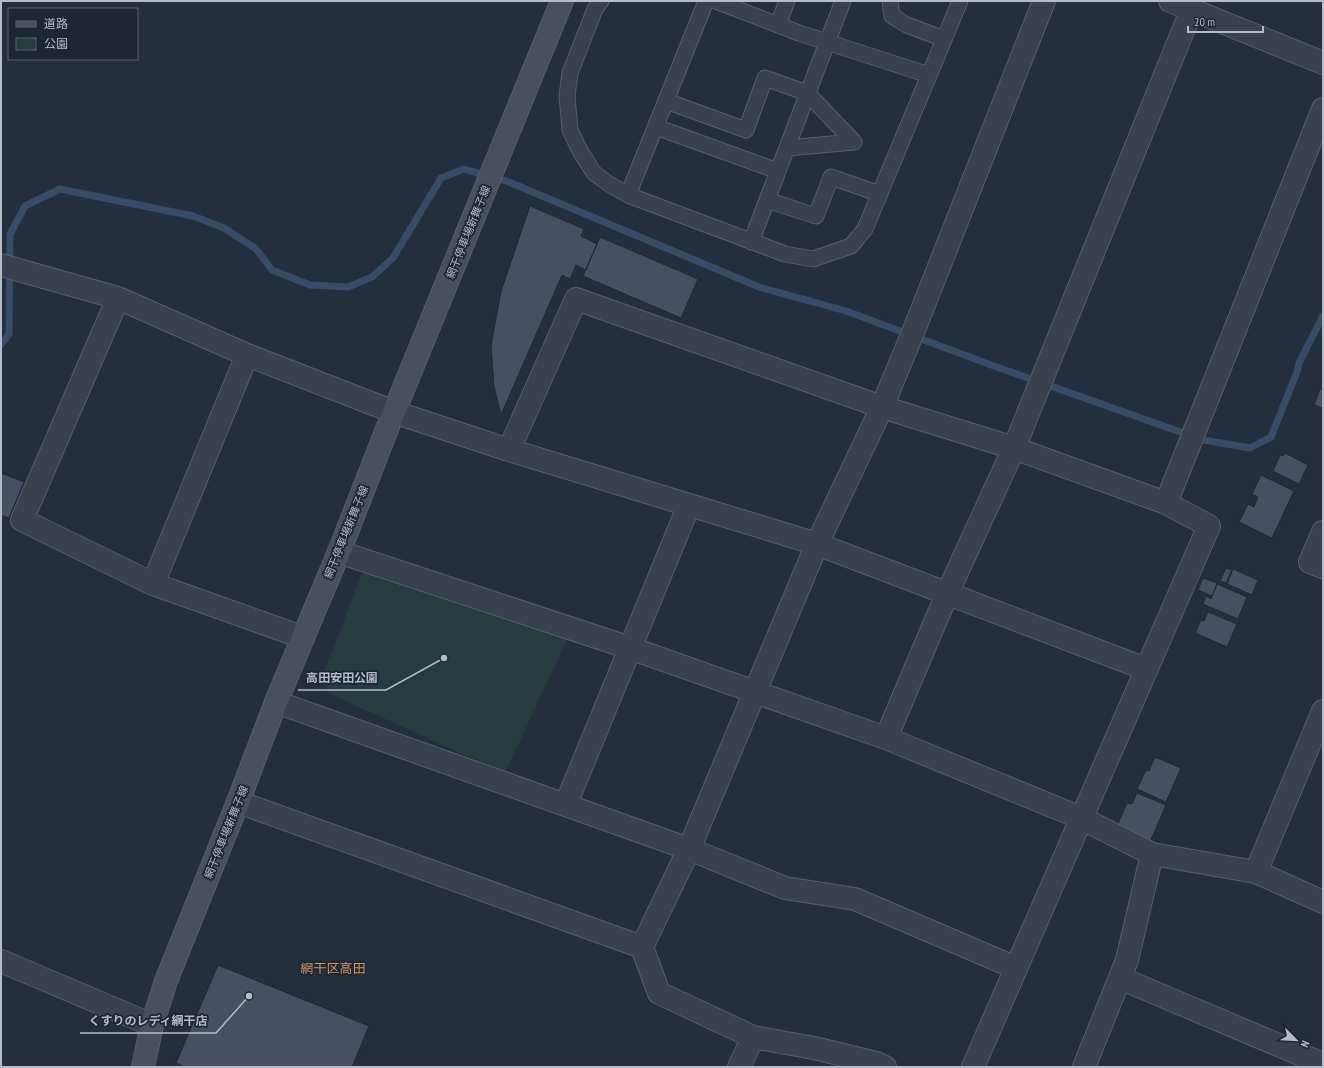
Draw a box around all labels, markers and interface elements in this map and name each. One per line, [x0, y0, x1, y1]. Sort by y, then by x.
legend [8, 8, 138, 60]
scale bar [1188, 8, 1263, 34]
text: 20 m [1194, 14, 1215, 29]
text: 道路 [44, 16, 68, 31]
text: 公園 [44, 36, 68, 51]
street label: 網干停車場新舞子線 [443, 183, 493, 281]
street label: 網干停車場新舞子線 [321, 483, 371, 581]
callout: 高田安田公園 [298, 666, 386, 690]
text: 高田安田公園 [306, 670, 378, 685]
street label: 網干停車場新舞子線 [201, 783, 251, 881]
district label: 網干区高田 [300, 960, 366, 977]
callout: くすりのレディ網干店 [80, 1009, 216, 1033]
text: くすりのレディ網干店 [88, 1013, 208, 1028]
north arrow [1276, 1020, 1316, 1060]
text: N [1298, 1039, 1313, 1050]

